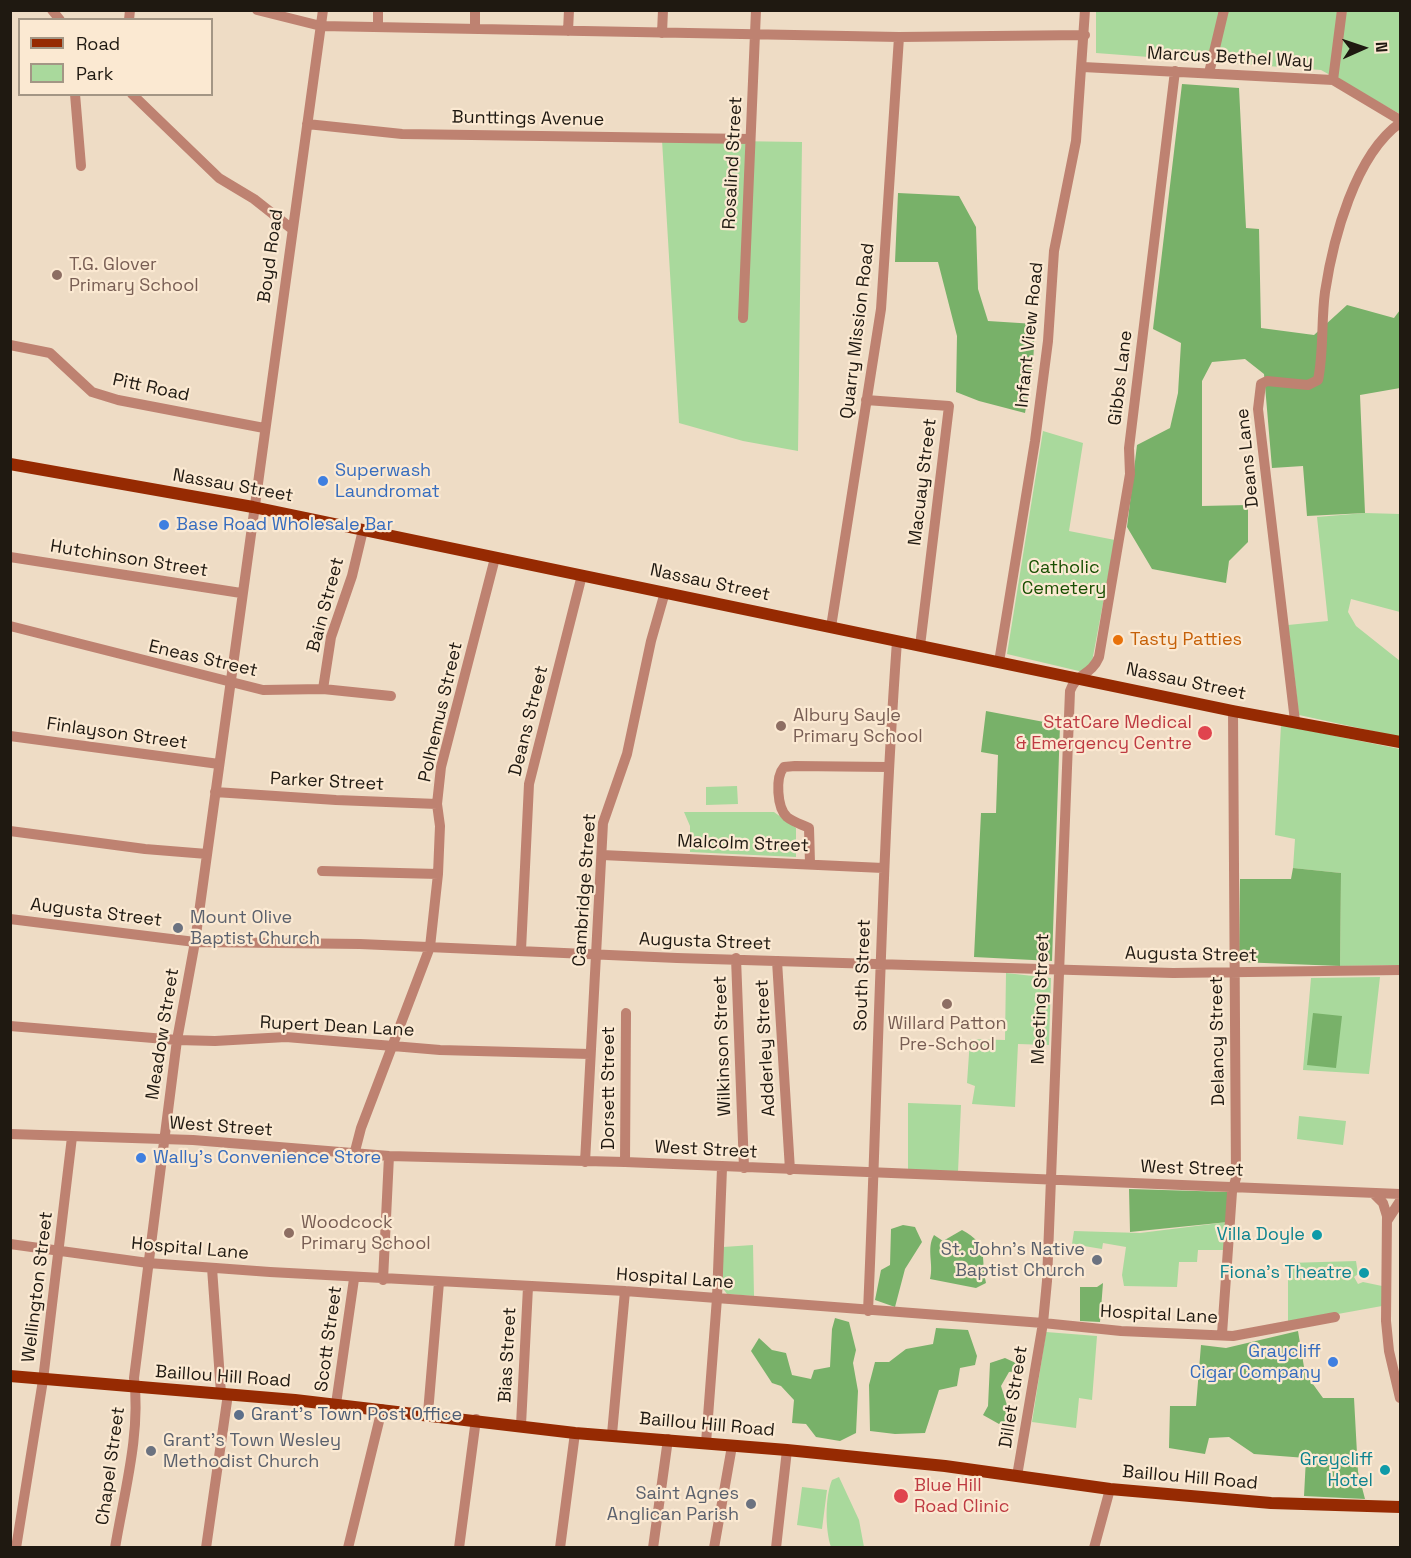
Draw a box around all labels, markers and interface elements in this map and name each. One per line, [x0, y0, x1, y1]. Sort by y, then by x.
legend [18, 18, 213, 96]
north arrow [1333, 18, 1393, 78]
text: Road [76, 32, 120, 55]
text: N [1371, 41, 1392, 53]
street label: Marcus Bethel Way [1146, 43, 1314, 73]
text: Park [76, 62, 113, 85]
street label: Rosalind Street [719, 96, 747, 230]
street label: Bunttings Avenue [451, 107, 605, 131]
street label: Boyd Road [254, 208, 288, 304]
street label: Quarry Mission Road [836, 242, 880, 420]
place label: T.G. Glover Primary School [69, 254, 199, 296]
street label: Infant View Road [1012, 261, 1048, 409]
marker: T.G. Glover Primary School [50, 268, 64, 282]
street label: Gibbs Lane [1104, 329, 1138, 427]
street label: Pitt Road [111, 369, 191, 407]
street label: Deans Lane [1232, 407, 1264, 509]
street label: Macuay Street [904, 417, 942, 547]
place label: Superwash Laundromat [335, 460, 440, 502]
street label: Nassau Street [171, 465, 295, 507]
marker: Superwash Laundromat [316, 474, 330, 488]
place label: Base Road Wholesale Bar [176, 514, 393, 536]
marker: Base Road Wholesale Bar [157, 518, 171, 532]
street label: Hutchinson Street [49, 536, 209, 582]
street label: Bain Street [303, 555, 349, 655]
park label: Catholic Cemetery [1022, 557, 1106, 600]
street label: Nassau Street [648, 560, 772, 606]
place label: Tasty Patties [1130, 629, 1242, 651]
marker: Tasty Patties [1111, 633, 1125, 647]
street label: Eneas Street [146, 636, 260, 682]
street label: Polhemus Street [414, 640, 468, 784]
street label: Nassau Street [1124, 659, 1248, 705]
street label: Deans Street [505, 664, 553, 778]
place label: Albury Sayle Primary School [793, 705, 923, 748]
place label: StatCare Medical & Emergency Centre [1016, 712, 1192, 754]
street label: Finlayson Street [45, 713, 189, 755]
marker: Albury Sayle Primary School [774, 719, 788, 733]
marker: StatCare Medical & Emergency Centre [1196, 724, 1214, 742]
street label: Parker Street [269, 768, 385, 796]
street label: Cambridge Street [569, 813, 601, 967]
street label: Malcolm Street [677, 831, 809, 857]
street label: Augusta Street [29, 894, 163, 932]
place label: Mount Olive Baptist Church [190, 907, 320, 950]
street label: South Street [850, 919, 876, 1031]
marker: Mount Olive Baptist Church [171, 921, 185, 935]
street label: Augusta Street [638, 929, 772, 955]
street label: Meeting Street [1028, 933, 1054, 1065]
street label: Augusta Street [1125, 943, 1257, 967]
street label: Meadow Street [142, 967, 184, 1101]
street label: Wilkinson Street [710, 975, 736, 1117]
street label: Delancy Street [1206, 976, 1230, 1106]
street label: Adderley Street [752, 979, 780, 1117]
marker: Willard Patton Pre-School [940, 997, 954, 1011]
street label: Rupert Dean Lane [259, 1012, 415, 1042]
place label: Willard Patton Pre-School [887, 1013, 1007, 1056]
street label: Dorsett Street [598, 1026, 620, 1150]
street label: West Street [169, 1113, 273, 1141]
street label: West Street [654, 1137, 758, 1163]
place label: Wally's Convenience Store [153, 1147, 381, 1169]
marker: Wally's Convenience Store [134, 1151, 148, 1165]
street label: West Street [1140, 1156, 1244, 1182]
street label: Wellington Street [18, 1210, 58, 1364]
place label: Woodcock Primary School [301, 1212, 431, 1254]
place label: Villa Doyle [1217, 1224, 1305, 1246]
marker: Woodcock Primary School [282, 1226, 296, 1240]
marker: Villa Doyle [1310, 1228, 1324, 1242]
street label: Hospital Lane [130, 1233, 250, 1265]
place label: St. John's Native Baptist Church [941, 1239, 1085, 1282]
marker: St. John's Native Baptist Church [1090, 1253, 1104, 1267]
place label: Fiona’s Theatre [1220, 1262, 1352, 1284]
street label: Hospital Lane [615, 1264, 735, 1294]
marker: Fiona’s Theatre [1357, 1266, 1371, 1280]
street label: Scott Street [311, 1285, 347, 1393]
street label: Hospital Lane [1100, 1301, 1218, 1329]
street label: Bias Street [495, 1307, 521, 1403]
place label: Graycliff Cigar Company [1190, 1341, 1321, 1384]
street label: Dillet Street [995, 1344, 1033, 1450]
marker: Graycliff Cigar Company [1326, 1355, 1340, 1369]
street label: Baillou Hill Road [154, 1361, 292, 1393]
place label: Grant's Town Post Office [251, 1404, 462, 1426]
street label: Chapel Street [92, 1405, 130, 1527]
marker: Grant's Town Post Office [232, 1408, 246, 1422]
street label: Baillou Hill Road [638, 1408, 776, 1442]
place label: Grant’s Town Wesley Methodist Church [163, 1430, 341, 1472]
marker: Grant’s Town Wesley Methodist Church [144, 1444, 158, 1458]
place label: Greycliff Hotel [1300, 1449, 1373, 1492]
street label: Baillou Hill Road [1121, 1461, 1259, 1495]
marker: Greycliff Hotel [1378, 1463, 1392, 1477]
place label: Blue Hill Road Clinic [914, 1475, 1009, 1518]
place label: Saint Agnes Anglican Parish [607, 1483, 739, 1526]
marker: Blue Hill Road Clinic [892, 1487, 910, 1505]
marker: Saint Agnes Anglican Parish [744, 1497, 758, 1511]

